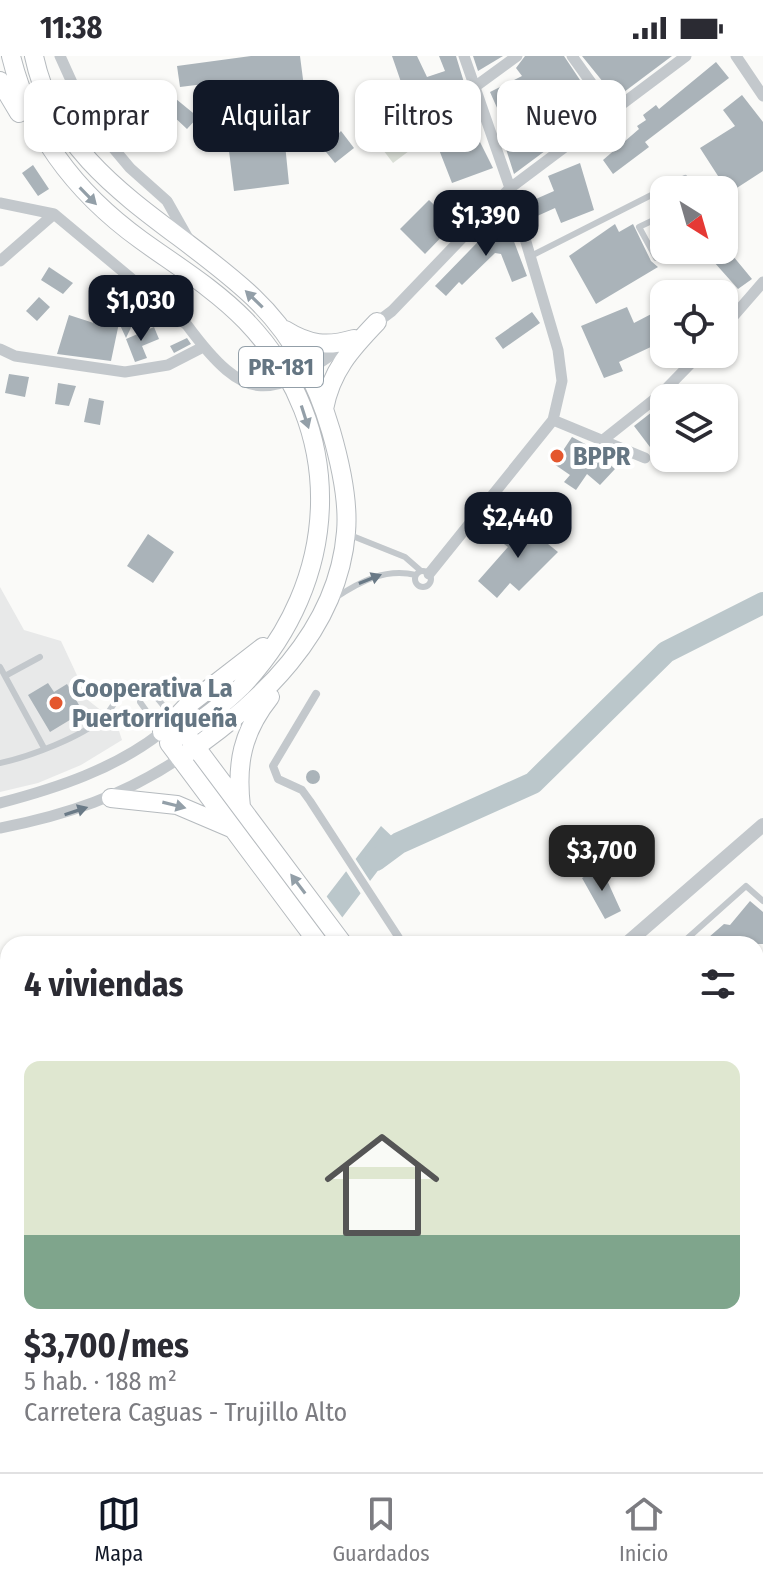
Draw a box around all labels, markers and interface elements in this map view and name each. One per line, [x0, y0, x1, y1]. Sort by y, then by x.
text: 11:38 [40, 10, 102, 46]
chip: Comprar [24, 80, 177, 152]
chip: Alquilar [193, 80, 339, 152]
chip: Filtros [355, 80, 481, 152]
chip: Nuevo [497, 80, 626, 152]
north arrow [650, 176, 738, 264]
map controls [650, 176, 738, 472]
one-way arrow [78, 186, 97, 205]
pin: $1,390 [421, 190, 551, 258]
text: $1,390 [451, 200, 521, 231]
pin: $1,030 [76, 275, 206, 343]
button: locate [650, 280, 738, 368]
text: $1,030 [107, 285, 175, 316]
one-way arrow [245, 290, 264, 308]
road number: PR-181 [239, 347, 323, 387]
button: layers [650, 384, 738, 472]
one-way arrow [299, 406, 312, 430]
place label: BPPR [573, 441, 631, 472]
marker: BPPR [548, 447, 566, 465]
pin: $2,440 [453, 492, 583, 560]
text: $2,440 [483, 502, 553, 533]
one-way arrow [358, 573, 382, 586]
place label: Cooperativa La Puertorriqueña [72, 673, 238, 734]
marker: Cooperativa La Puertorriqueña [47, 694, 65, 712]
one-way arrow [161, 799, 186, 811]
one-way arrow [64, 804, 88, 817]
pin: $3,700 [537, 825, 667, 893]
text: $3,700 [567, 835, 637, 866]
one-way arrow [290, 874, 306, 894]
icon: filters [696, 962, 740, 1006]
text: 4 viviendas [24, 964, 183, 1005]
icon: home [310, 1113, 454, 1257]
text: $3,700/mes [24, 1325, 189, 1366]
text: 5 hab. · 188 m² [24, 1366, 177, 1397]
text: Carretera Caguas - Trujillo Alto [24, 1397, 347, 1428]
tab: Mapa [95, 1492, 143, 1567]
tab: Guardados [332, 1492, 430, 1567]
tab: Inicio [619, 1492, 668, 1567]

